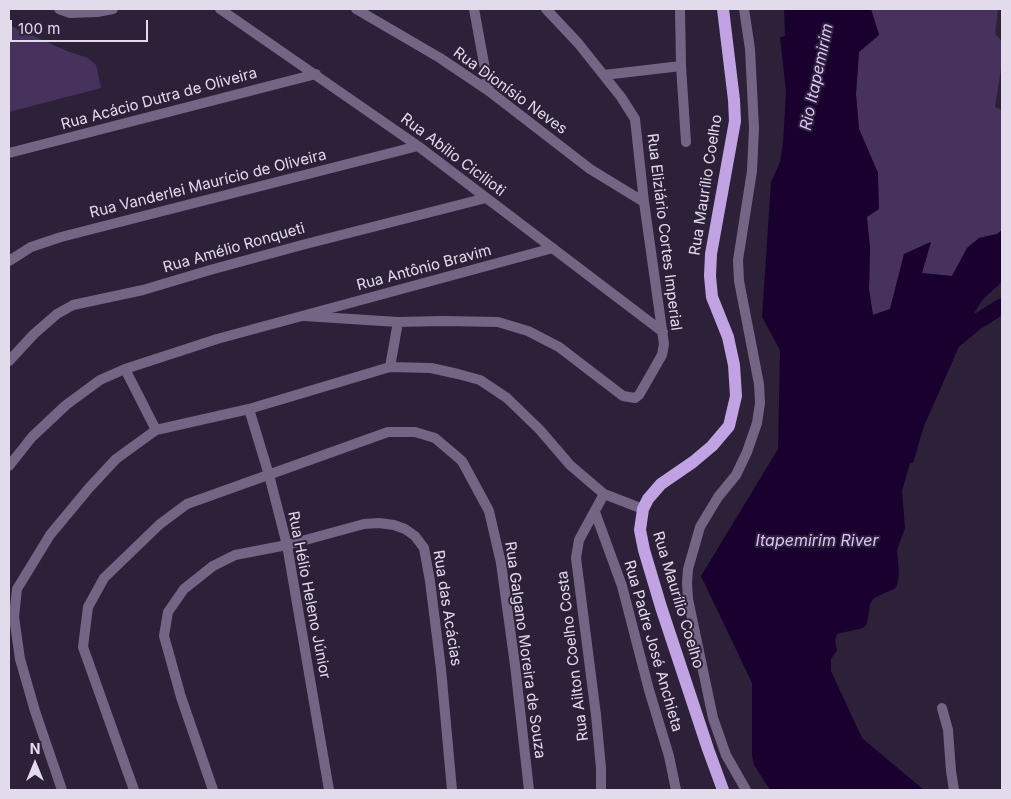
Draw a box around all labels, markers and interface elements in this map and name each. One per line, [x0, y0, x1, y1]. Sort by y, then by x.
scale bar [12, 10, 150, 42]
text: 100 m [18, 19, 60, 38]
water label: Rio Itapemirim [796, 22, 838, 132]
street label: Rua Dionísio Neves [450, 44, 570, 138]
street label: Rua Acácio Dutra de Oliveira [59, 64, 259, 134]
street label: Rua Abílio Cicilioti [397, 110, 509, 200]
street label: Rua Maurílio Coelho [686, 113, 726, 257]
street label: Rua Eliziário Cortes Imperial [643, 132, 685, 332]
street label: Rua Vanderlei Maurício de Oliveira [88, 146, 328, 222]
street label: Rua Amélio Ronqueti [161, 219, 307, 277]
street label: Rua Antônio Bravim [355, 241, 493, 295]
street label: Rua Hélio Heleno Júnior [284, 510, 334, 680]
street label: Rua Maurílio Coelho [649, 529, 707, 671]
water label: Itapemirim River [755, 531, 879, 551]
street label: Rua Galgano Moreira de Souza [501, 540, 549, 760]
street label: Rua das Acácias [429, 549, 465, 667]
street label: Rua Padre José Anchieta [620, 558, 686, 734]
street label: Rua Ailton Coelho Costa [554, 570, 592, 742]
north arrow [10, 739, 60, 789]
text: N [30, 740, 40, 757]

